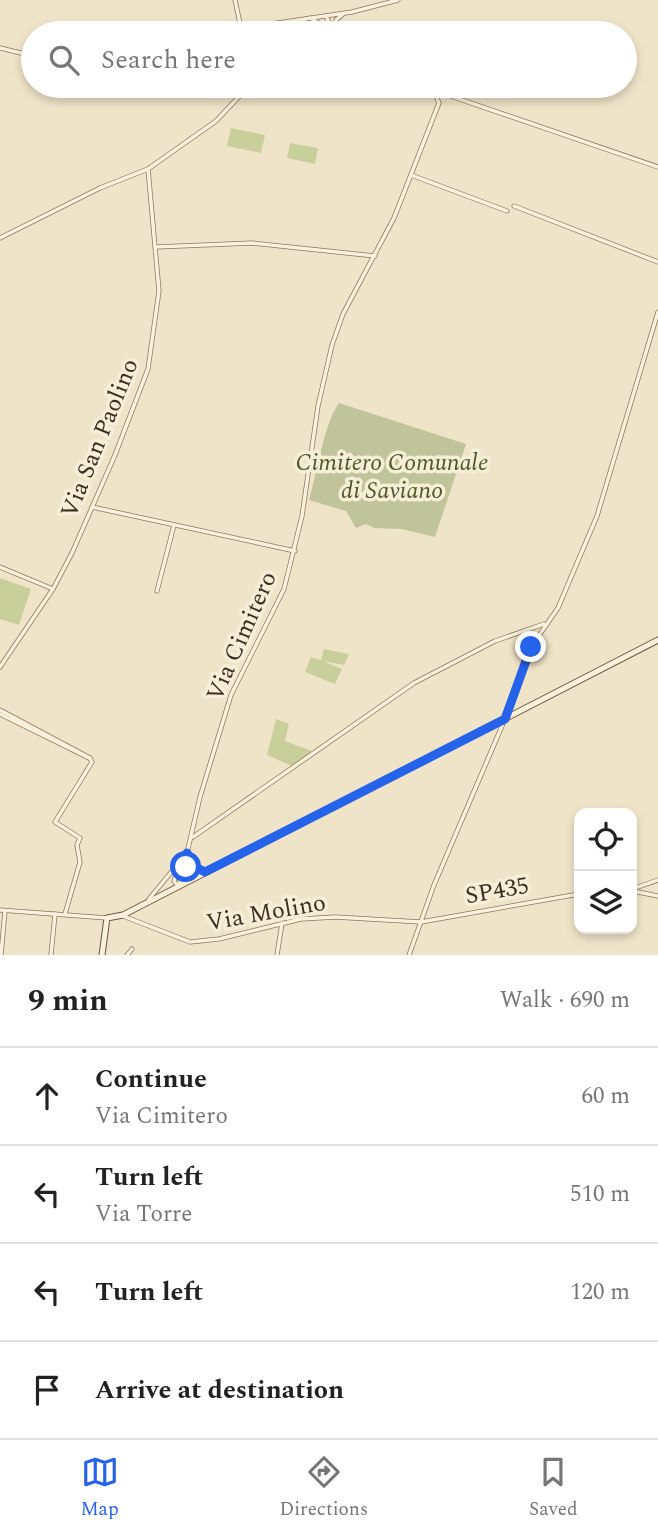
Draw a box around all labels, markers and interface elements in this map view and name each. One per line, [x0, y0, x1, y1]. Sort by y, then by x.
search box [21, 21, 637, 98]
text: Search here [101, 40, 236, 80]
icon: search [45, 41, 83, 79]
street label: Via San Paolino [52, 353, 148, 523]
park label: Cimitero Comunale di Saviano [296, 445, 488, 509]
street label: Via Cimitero [197, 566, 287, 707]
route end [515, 631, 546, 662]
map controls [574, 808, 637, 934]
button: locate [574, 808, 637, 871]
route start [170, 851, 201, 882]
street label: SP435 [463, 868, 532, 914]
button: layers [574, 871, 637, 934]
street label: Via Molino [204, 885, 329, 941]
text: 9 min [28, 978, 108, 1024]
text: Walk · 690 m [500, 983, 630, 1018]
text: Continue [95, 1059, 207, 1099]
icon: ahead [28, 1077, 66, 1115]
text: 60 m [581, 1079, 630, 1114]
text: Via Cimitero [95, 1099, 228, 1134]
text: Turn left [95, 1157, 203, 1197]
icon: left [28, 1175, 66, 1213]
text: 510 m [570, 1177, 630, 1212]
text: Via Torre [95, 1197, 192, 1232]
text: Turn left [95, 1272, 203, 1312]
icon: left [28, 1273, 66, 1311]
text: 120 m [570, 1275, 630, 1310]
text: Arrive at destination [95, 1370, 344, 1410]
icon: arrive [28, 1371, 66, 1409]
tab: Map [80, 1453, 119, 1524]
tab: Directions [279, 1453, 368, 1524]
tab: Saved [529, 1453, 578, 1524]

